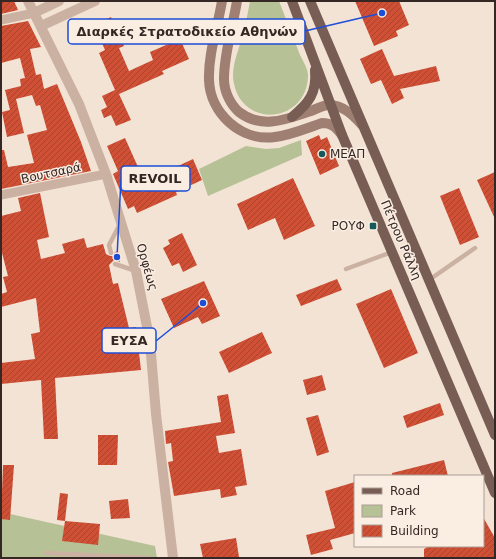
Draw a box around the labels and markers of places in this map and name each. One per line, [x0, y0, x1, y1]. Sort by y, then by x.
callout: Διαρκές Στρατοδικείο Αθηνών [68, 19, 305, 44]
place label: ΜΕΑΠ [330, 147, 365, 161]
marker: ΜΕΑΠ [317, 149, 327, 159]
callout: REVOIL [121, 166, 190, 191]
place label: ΡΟΥΦ [332, 219, 365, 233]
marker: ΡΟΥΦ [368, 221, 378, 231]
callout: ΕΥΣΑ [102, 328, 156, 353]

